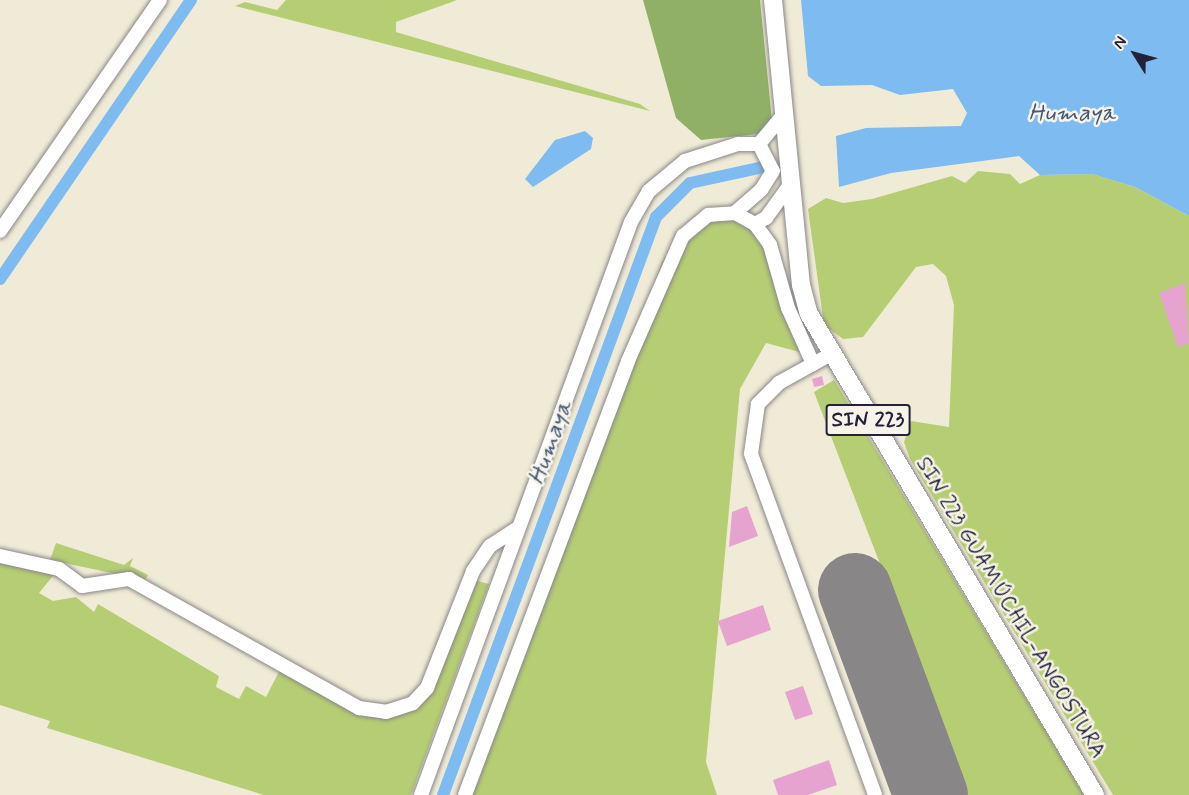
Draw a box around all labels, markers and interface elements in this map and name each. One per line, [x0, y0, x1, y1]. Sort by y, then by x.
north arrow [1105, 24, 1165, 84]
text: N [1109, 32, 1132, 53]
water label: Humaya [1029, 100, 1115, 128]
water label: Humaya [523, 397, 579, 489]
road number: SIN 223 [824, 402, 912, 438]
street label: SIN 223 GUAMÚCHIL-ANGOSTURA [909, 452, 1111, 764]

